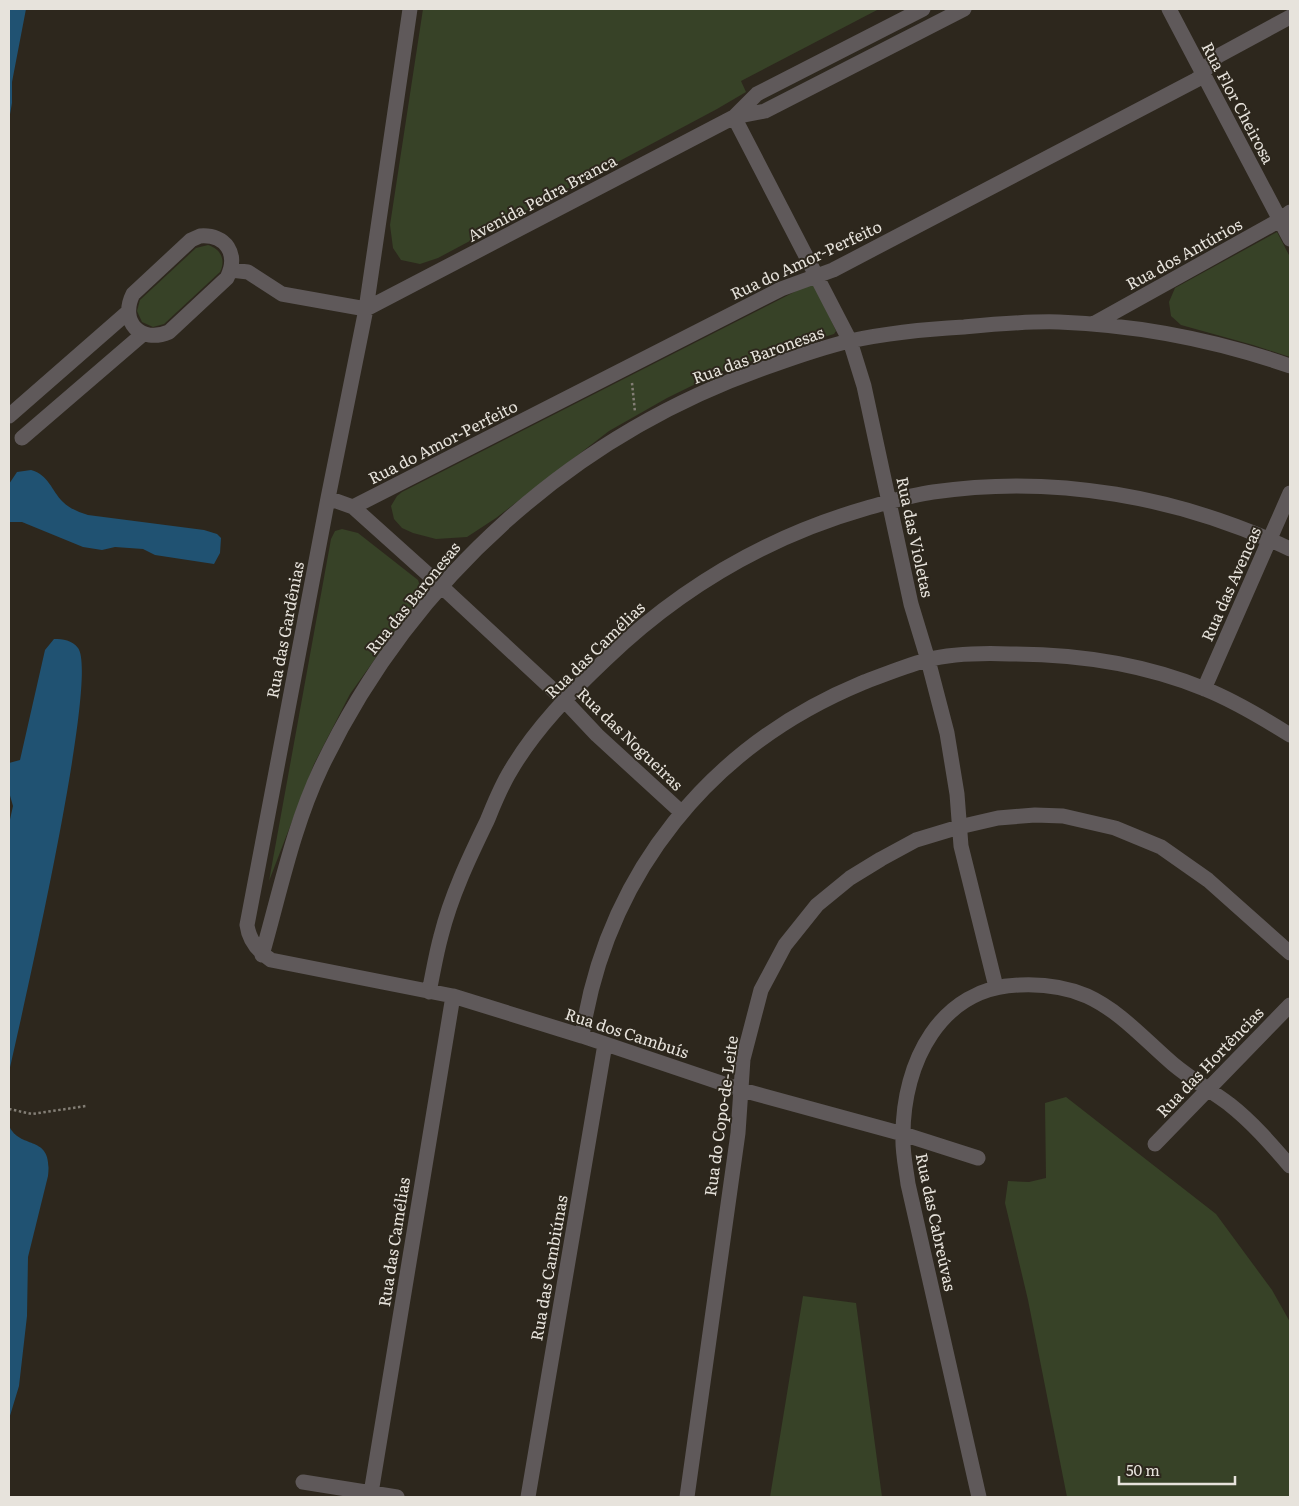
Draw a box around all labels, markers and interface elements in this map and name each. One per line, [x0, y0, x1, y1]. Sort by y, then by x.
street label: Rua Flor Cheirosa [1197, 37, 1281, 168]
street label: Avenida Pedra Branca [463, 147, 621, 247]
street label: Rua dos Antúrios [1121, 211, 1246, 295]
street label: Rua do Amor-Perfeito [726, 213, 885, 305]
street label: Rua das Baronesas [688, 319, 827, 389]
street label: Rua do Amor-Perfeito [364, 393, 521, 489]
street label: Rua das Violetas [891, 474, 940, 599]
street label: Rua das Avencas [1194, 522, 1266, 645]
street label: Rua das Baronesas [359, 536, 465, 659]
street label: Rua das Gardênias [259, 559, 309, 700]
street label: Rua das Camélias [539, 595, 650, 703]
street label: Rua das Nogueiras [572, 681, 689, 795]
street label: Rua dos Cambuís [562, 1001, 692, 1063]
street label: Rua das Hortências [1150, 1001, 1268, 1122]
street label: Rua do Copo-de-Leite [697, 1034, 743, 1198]
street label: Rua das Cabreúvas [911, 1151, 963, 1293]
street label: Rua das Camélias [371, 1175, 415, 1308]
street label: Rua das Cambiúnas [523, 1193, 573, 1343]
scale bar [1119, 1454, 1235, 1486]
text: 50 m [1126, 1458, 1160, 1481]

